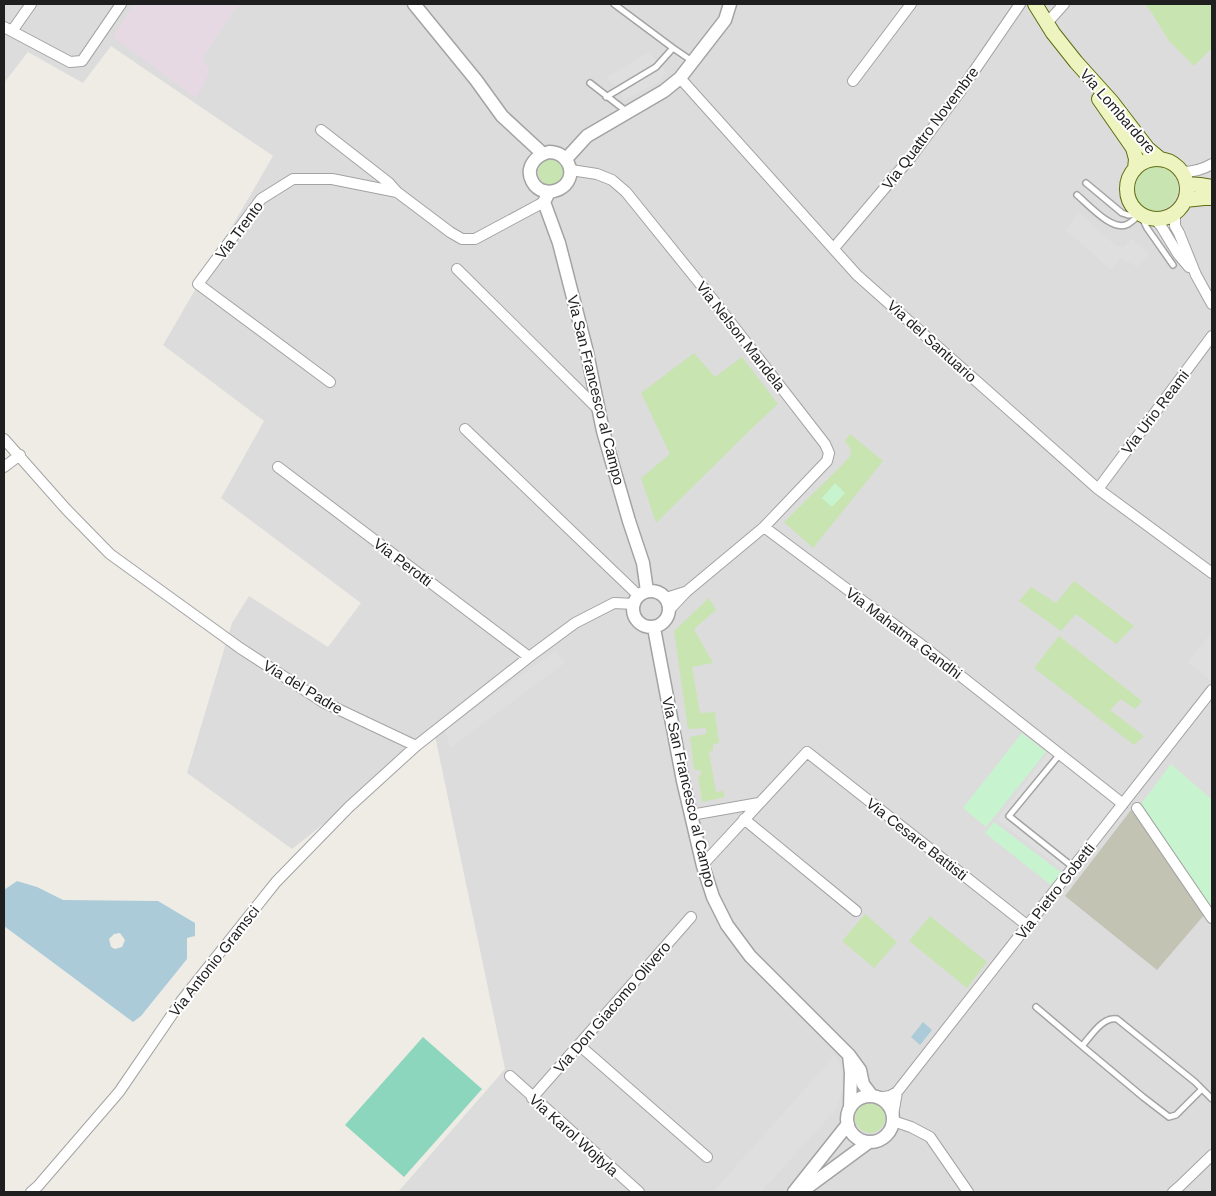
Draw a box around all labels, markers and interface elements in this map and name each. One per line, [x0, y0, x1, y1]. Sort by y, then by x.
street label: Via Quattro Novembre [878, 63, 982, 193]
street label: Via Lombardore [1077, 65, 1159, 157]
street label: Via Trento [212, 198, 266, 262]
street label: Via Nelson Mandela [693, 278, 789, 395]
street label: Via San Francesco al Campo [564, 293, 628, 487]
street label: Via del Santuario [884, 297, 980, 385]
street label: Via Urio Reami [1118, 367, 1192, 457]
street label: Via Perotti [370, 534, 436, 590]
street label: Via Mahatma Gandhi [843, 584, 965, 682]
street label: Via del Padre [260, 657, 346, 717]
street label: Via San Francesco al Campo [659, 695, 719, 889]
street label: Via Cesare Battisti [863, 794, 971, 884]
street label: Via Pietro Gobetti [1012, 840, 1098, 942]
street label: Via Antonio Gramsci [166, 902, 262, 1020]
street label: Via Don Giacomo Olivero [550, 938, 674, 1076]
street label: Via Karol Wojtyla [526, 1091, 622, 1180]

